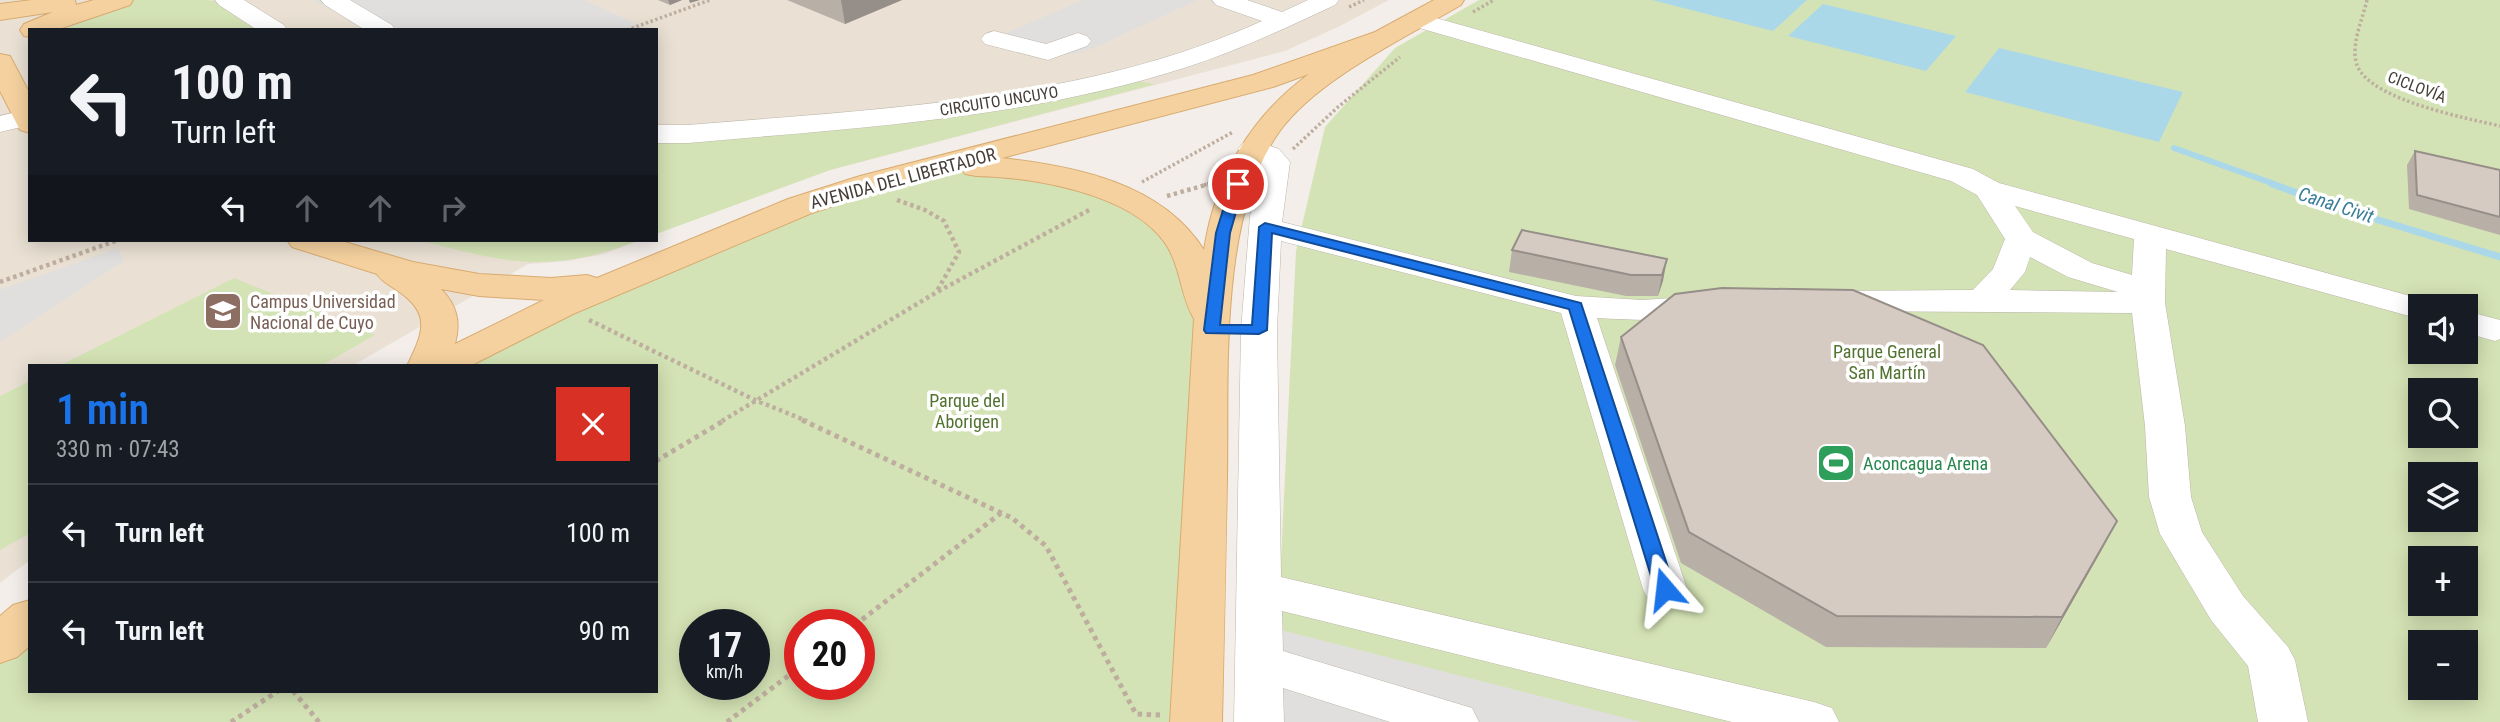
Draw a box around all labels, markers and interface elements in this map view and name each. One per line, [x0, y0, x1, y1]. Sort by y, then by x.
text: 100 m [171, 54, 293, 111]
icon: left [56, 56, 147, 147]
street label: CICLOVÍA [2385, 67, 2449, 107]
street label: CIRCUITO UNCUYO [938, 82, 1060, 120]
text: Turn left [171, 113, 276, 151]
street label: AVENIDA DEL LIBERTADOR [808, 143, 998, 213]
pin [1208, 154, 1268, 214]
icon: arrive [1219, 165, 1257, 203]
water label: Canal Civit [2295, 182, 2377, 228]
icon: left [215, 189, 253, 227]
icon: ahead [288, 189, 326, 227]
icon: ahead [361, 189, 399, 227]
icon: right [434, 189, 472, 227]
school or university icon: Campus Universidad Nacional de Cuyo [202, 290, 244, 332]
place label: Campus Universidad Nacional de Cuyo [250, 291, 396, 333]
map controls [2408, 294, 2478, 700]
button: sound [2408, 294, 2478, 364]
park label: Parque General San Martín [1833, 341, 1941, 383]
button: search [2408, 378, 2478, 448]
text: 1 min [56, 385, 149, 434]
button: close [556, 387, 630, 461]
park label: Parque del Aborigen [929, 390, 1005, 432]
text: 330 m · 07:43 [56, 436, 180, 463]
sports icon: Aconcagua Arena [1815, 442, 1857, 484]
place label: Aconcagua Arena [1863, 453, 1988, 474]
button: layers [2408, 462, 2478, 532]
icon: left [56, 514, 94, 552]
text: Turn left [115, 518, 204, 548]
text: 100 m [566, 518, 630, 548]
button: + [2408, 546, 2478, 616]
position arrow [1628, 552, 1702, 626]
speed limit sign: 20 [784, 609, 875, 700]
icon: left [56, 612, 94, 650]
text: Turn left [115, 616, 204, 646]
text: 90 m [579, 616, 630, 646]
text: 17 [707, 625, 742, 666]
button: − [2408, 630, 2478, 700]
text: km/h [706, 661, 743, 682]

